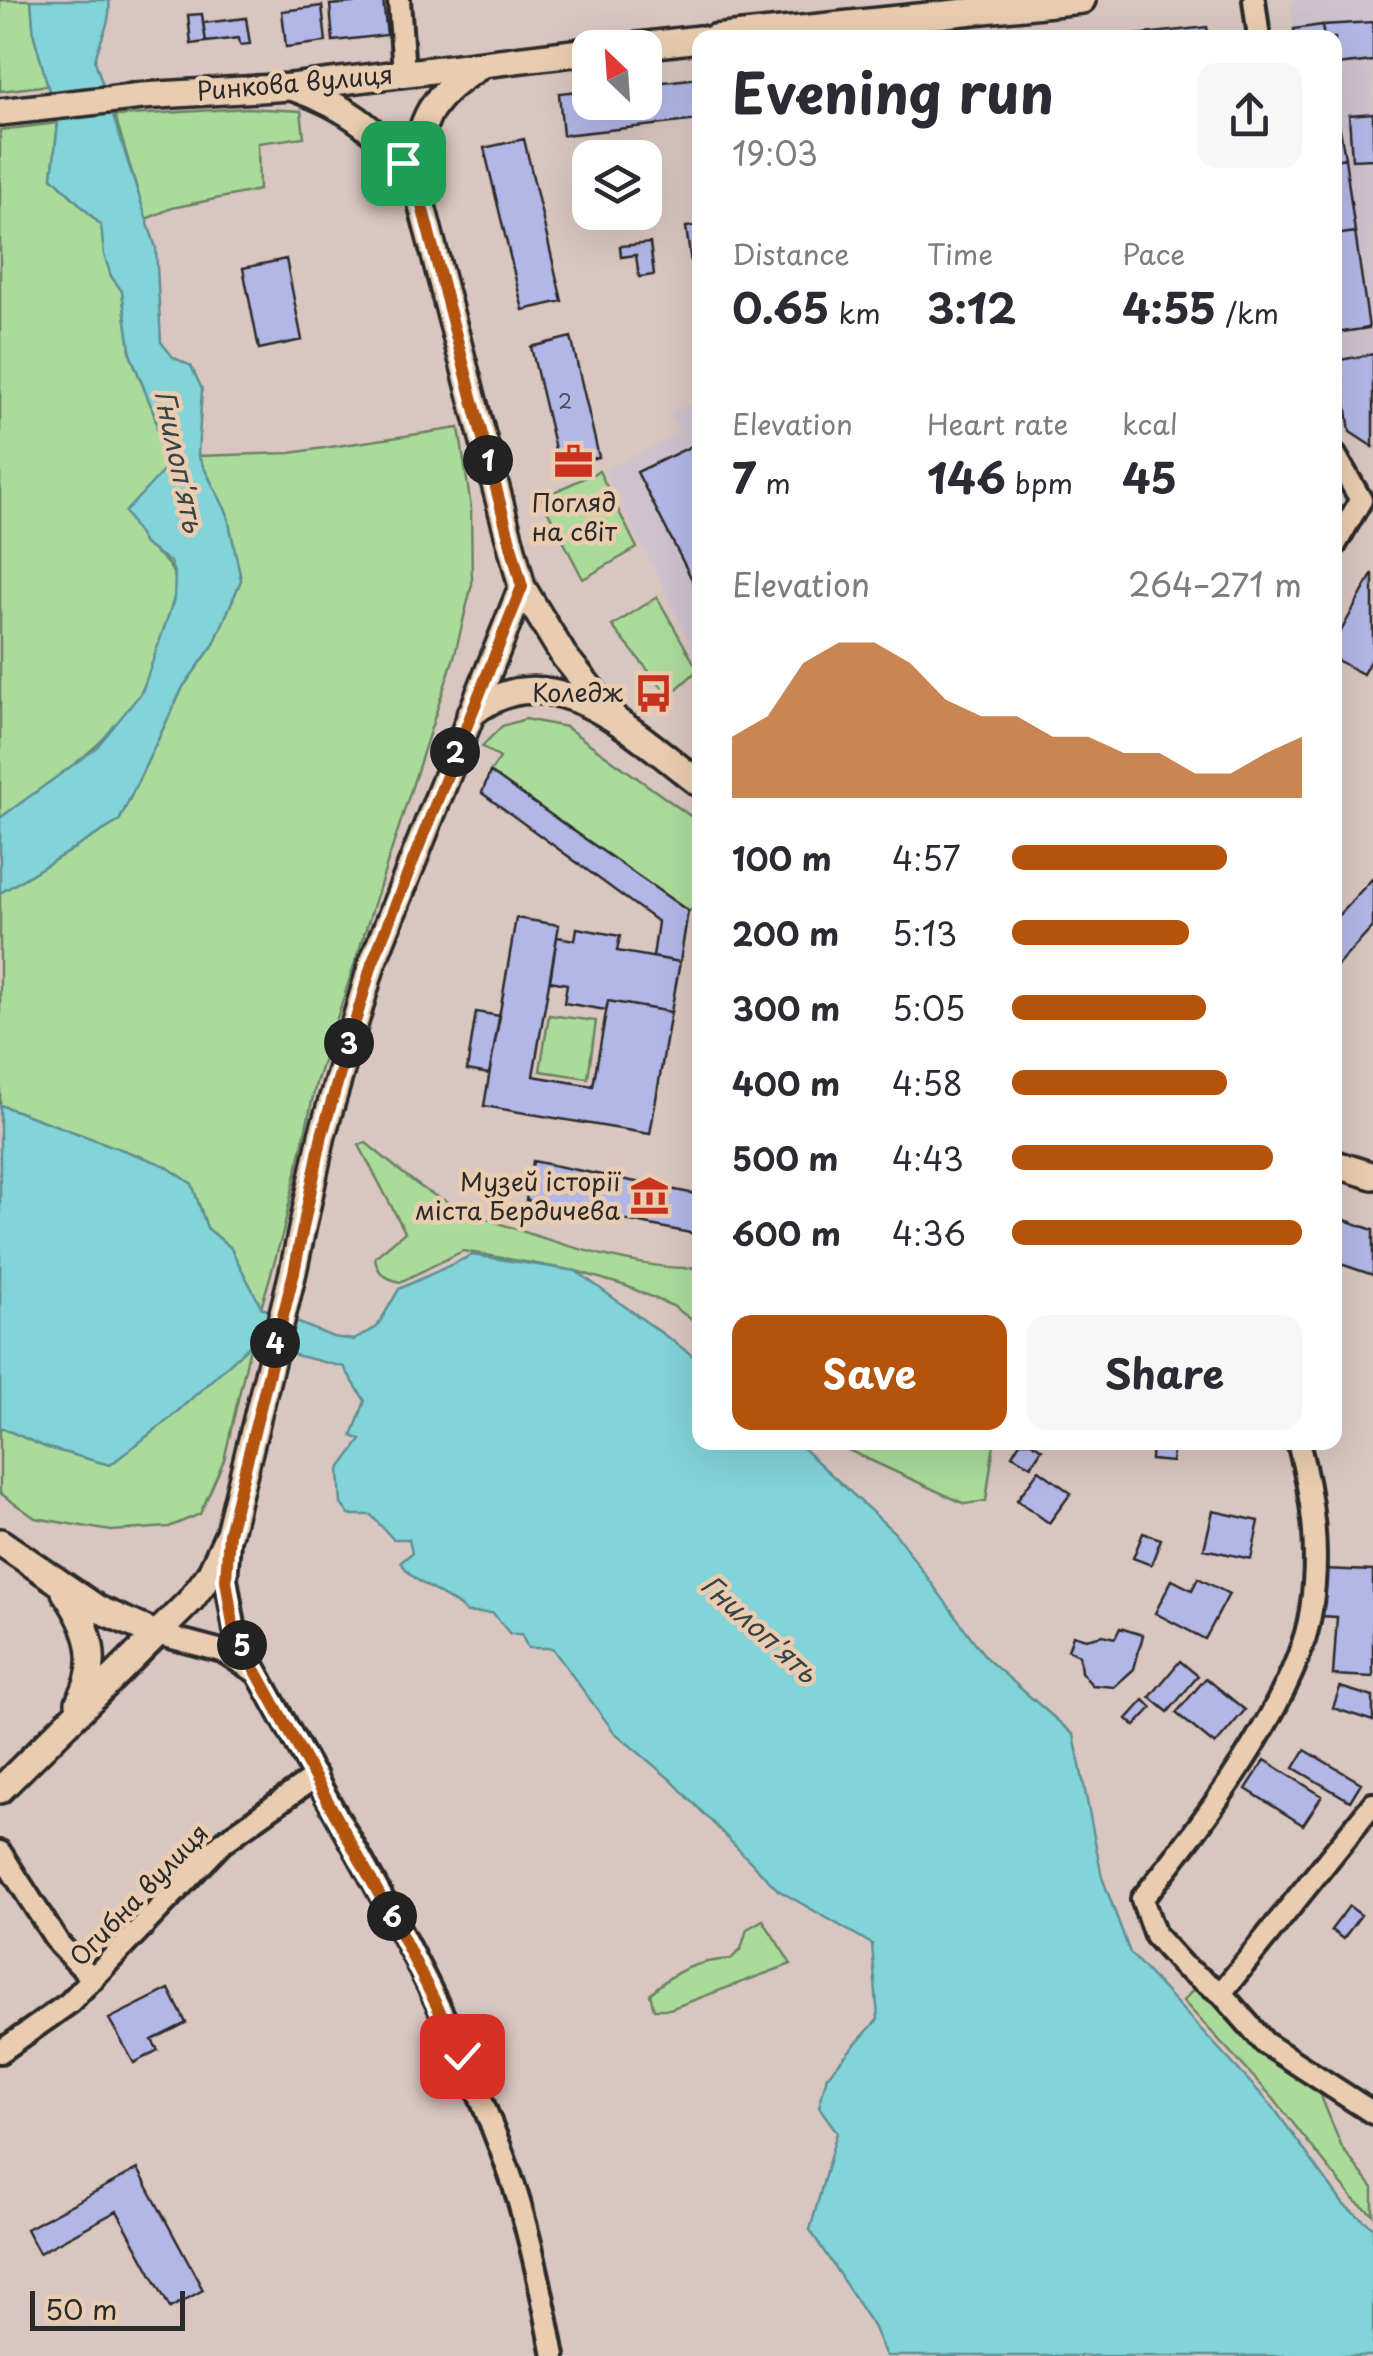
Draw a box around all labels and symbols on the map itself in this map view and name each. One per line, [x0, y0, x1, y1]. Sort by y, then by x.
north arrow [572, 30, 662, 120]
street label: Ринкова вулиця [195, 55, 395, 110]
pin [361, 121, 446, 206]
water label: Гнилоп'ять [144, 386, 217, 538]
house number: 2 [558, 386, 572, 416]
pin: 1 [463, 435, 513, 485]
office icon: Погляд на світ [553, 441, 595, 483]
place label: Погляд на світ [531, 483, 618, 550]
bus stop icon: Коледж [632, 672, 674, 714]
place label: Коледж [532, 673, 623, 711]
pin: 2 [430, 727, 480, 777]
pin: 3 [324, 1018, 374, 1068]
place label: Музей історії міста Бердичева [415, 1162, 621, 1229]
museum icon: Музей історії міста Бердичева [629, 1175, 671, 1217]
pin: 4 [250, 1318, 300, 1368]
water label: Гнилоп'ять [692, 1564, 830, 1694]
pin: 5 [217, 1620, 267, 1670]
street label: Огибна вулиця [60, 1814, 217, 1974]
pin: 6 [367, 1891, 417, 1941]
pin [420, 2014, 505, 2099]
scale bar [30, 2286, 185, 2330]

